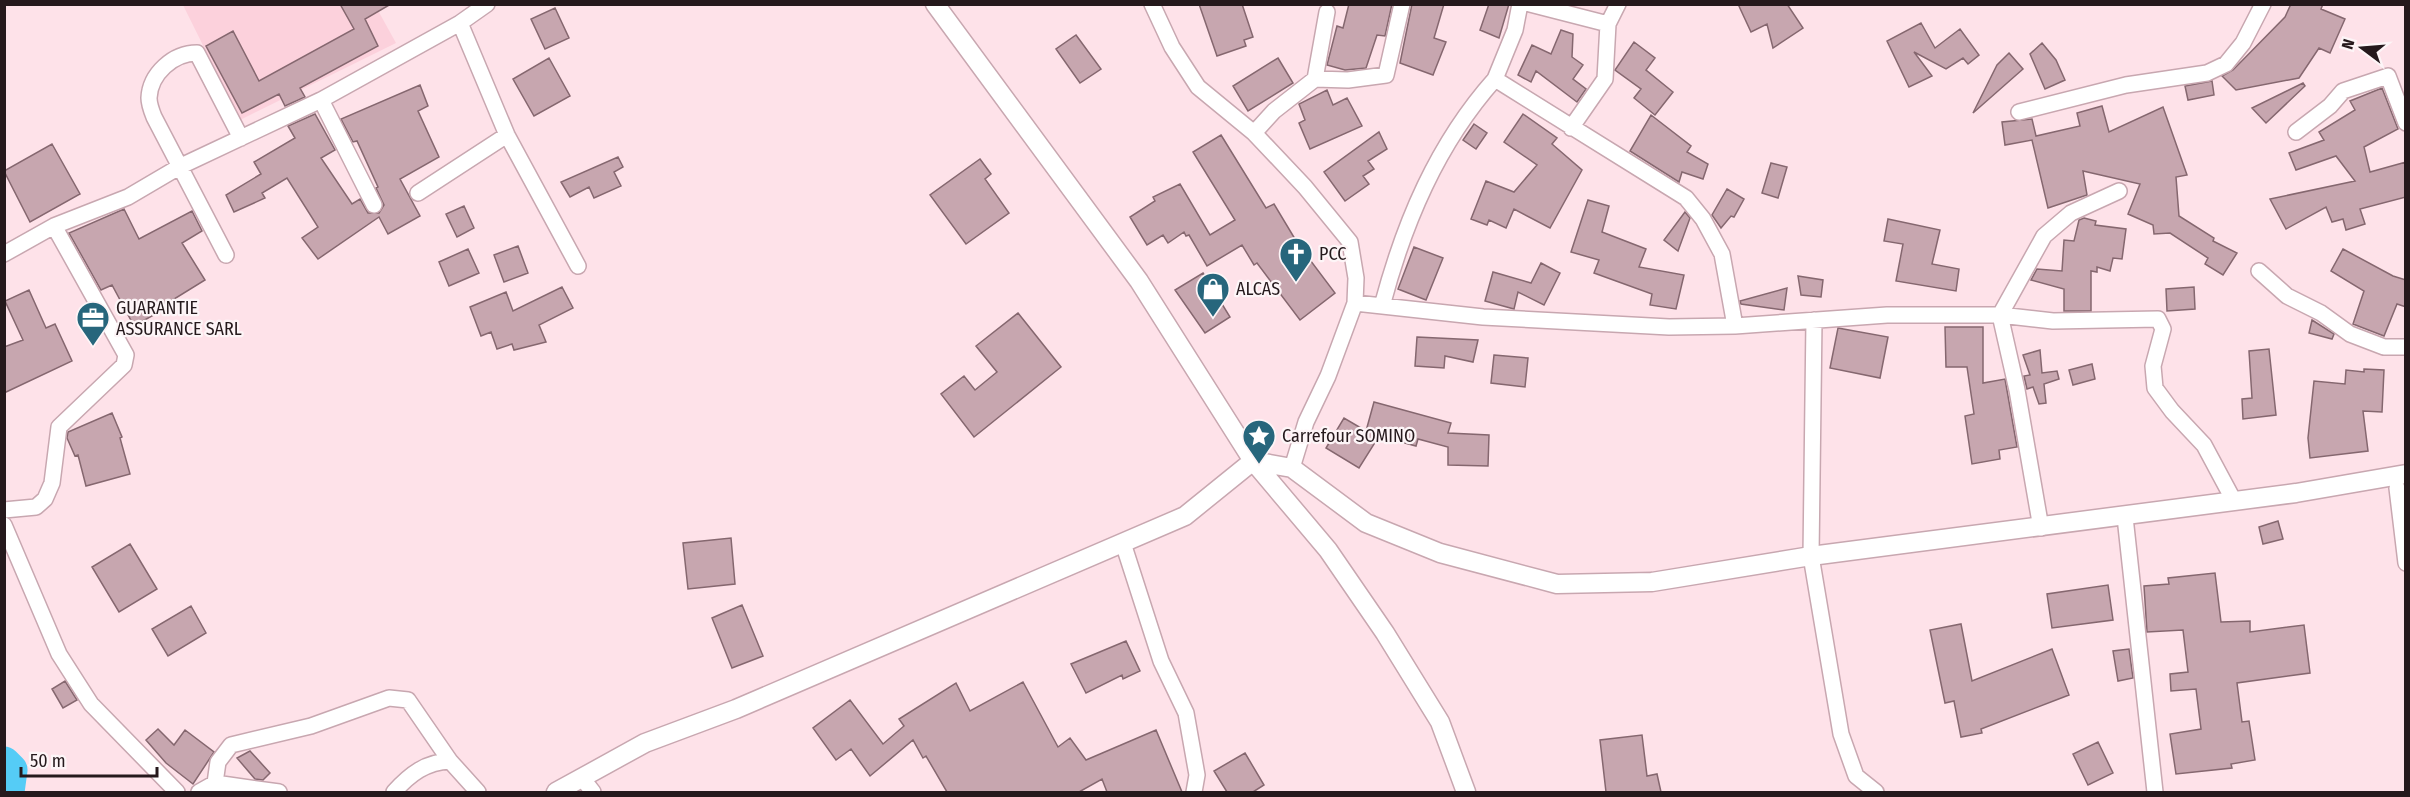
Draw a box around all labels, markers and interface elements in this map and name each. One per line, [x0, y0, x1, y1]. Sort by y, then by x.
north arrow [2332, 18, 2392, 78]
text: N [2338, 37, 2359, 51]
church icon: PCC [1278, 236, 1314, 283]
place label: PCC [1319, 243, 1346, 265]
shop icon: ALCAS [1195, 271, 1231, 318]
place label: ALCAS [1236, 278, 1280, 300]
place label: GUARANTIE ASSURANCE SARL [116, 297, 242, 340]
office icon: GUARANTIE ASSURANCE SARL [75, 300, 111, 347]
place icon: Carrefour SOMINO [1241, 418, 1277, 465]
place label: Carrefour SOMINO [1282, 425, 1415, 447]
scale bar [21, 740, 158, 778]
text: 50 m [30, 750, 66, 772]

